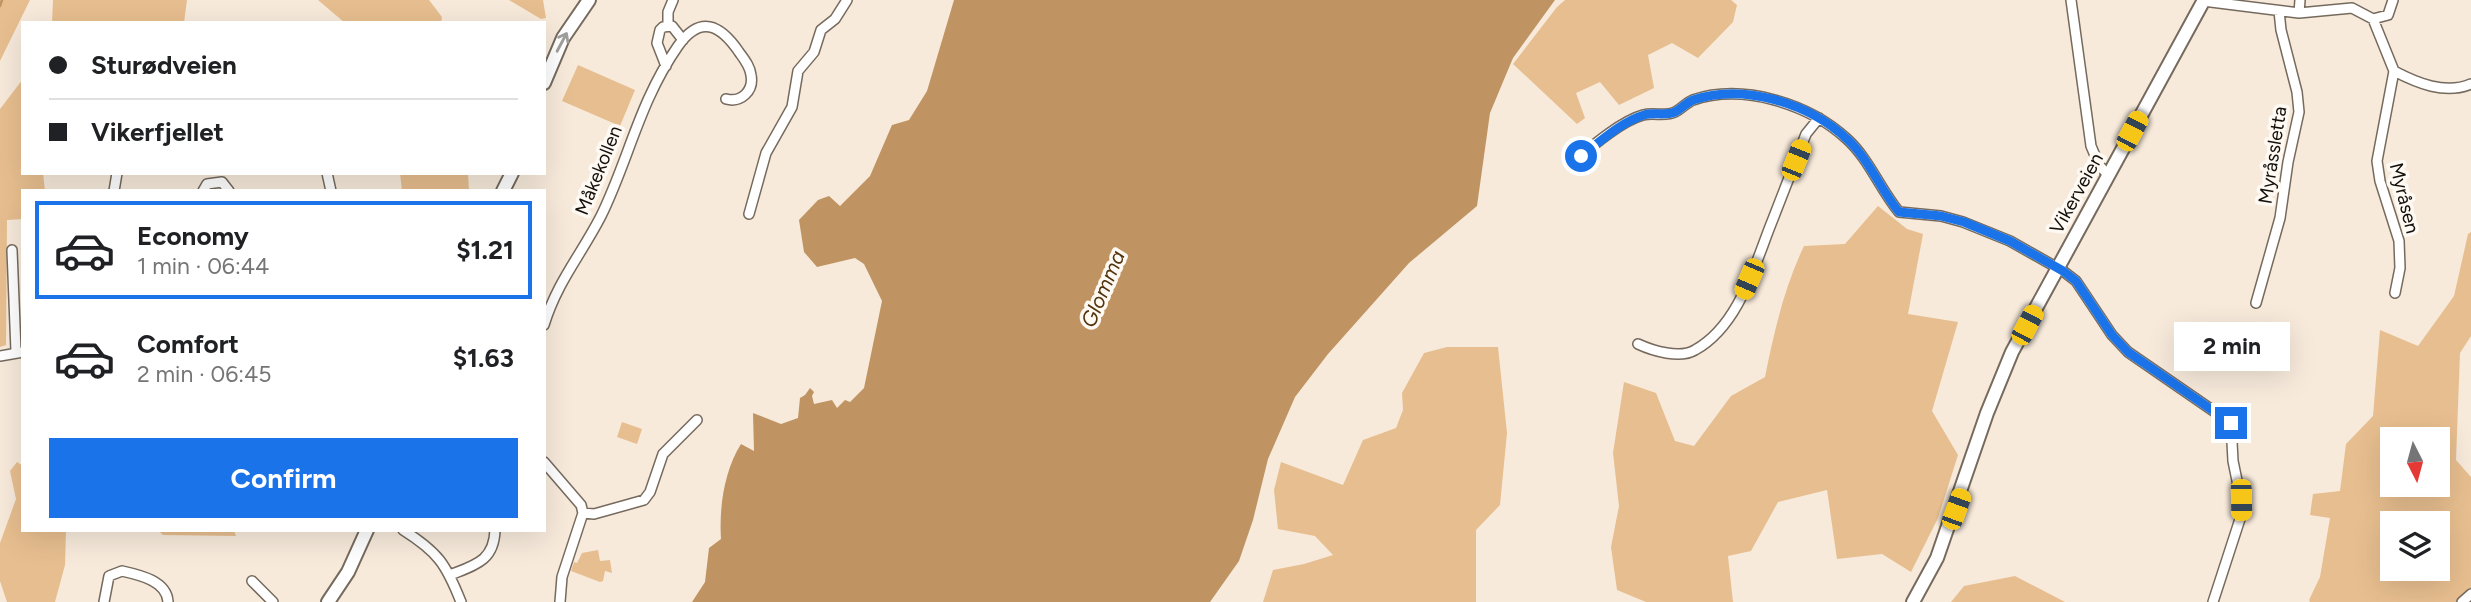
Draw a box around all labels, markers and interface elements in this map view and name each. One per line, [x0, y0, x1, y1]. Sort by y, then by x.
one-way arrow [555, 33, 569, 53]
text: Sturødveien [91, 49, 237, 81]
street label: Myråssletta [2253, 105, 2292, 205]
car [2113, 108, 2152, 154]
text: Vikerfjellet [91, 116, 224, 148]
street label: Måkekollen [570, 122, 627, 218]
car [1779, 137, 1814, 183]
route start [1565, 140, 1597, 172]
street label: Vikerveien [2045, 149, 2108, 238]
street label: Myråsen [2385, 160, 2424, 236]
icon: car [53, 219, 116, 282]
text: Economy [137, 220, 249, 252]
text: $1.21 [456, 234, 514, 266]
water label: Glomma [1075, 247, 1130, 331]
text: 1 min · 06:44 [137, 252, 269, 280]
car [1732, 256, 1767, 302]
car [2008, 302, 2047, 348]
callout: 2 min [2173, 322, 2289, 370]
icon: car [53, 327, 116, 390]
text: Comfort [137, 328, 239, 360]
text: 2 min [2203, 332, 2261, 360]
text: $1.63 [453, 342, 514, 374]
text: 2 min · 06:45 [137, 360, 272, 388]
route end [2215, 407, 2247, 439]
north arrow [2380, 427, 2450, 497]
map controls [2380, 427, 2450, 581]
button: Confirm [49, 438, 518, 518]
car [2231, 479, 2252, 521]
car [1939, 486, 1974, 532]
button: layers [2380, 511, 2450, 581]

